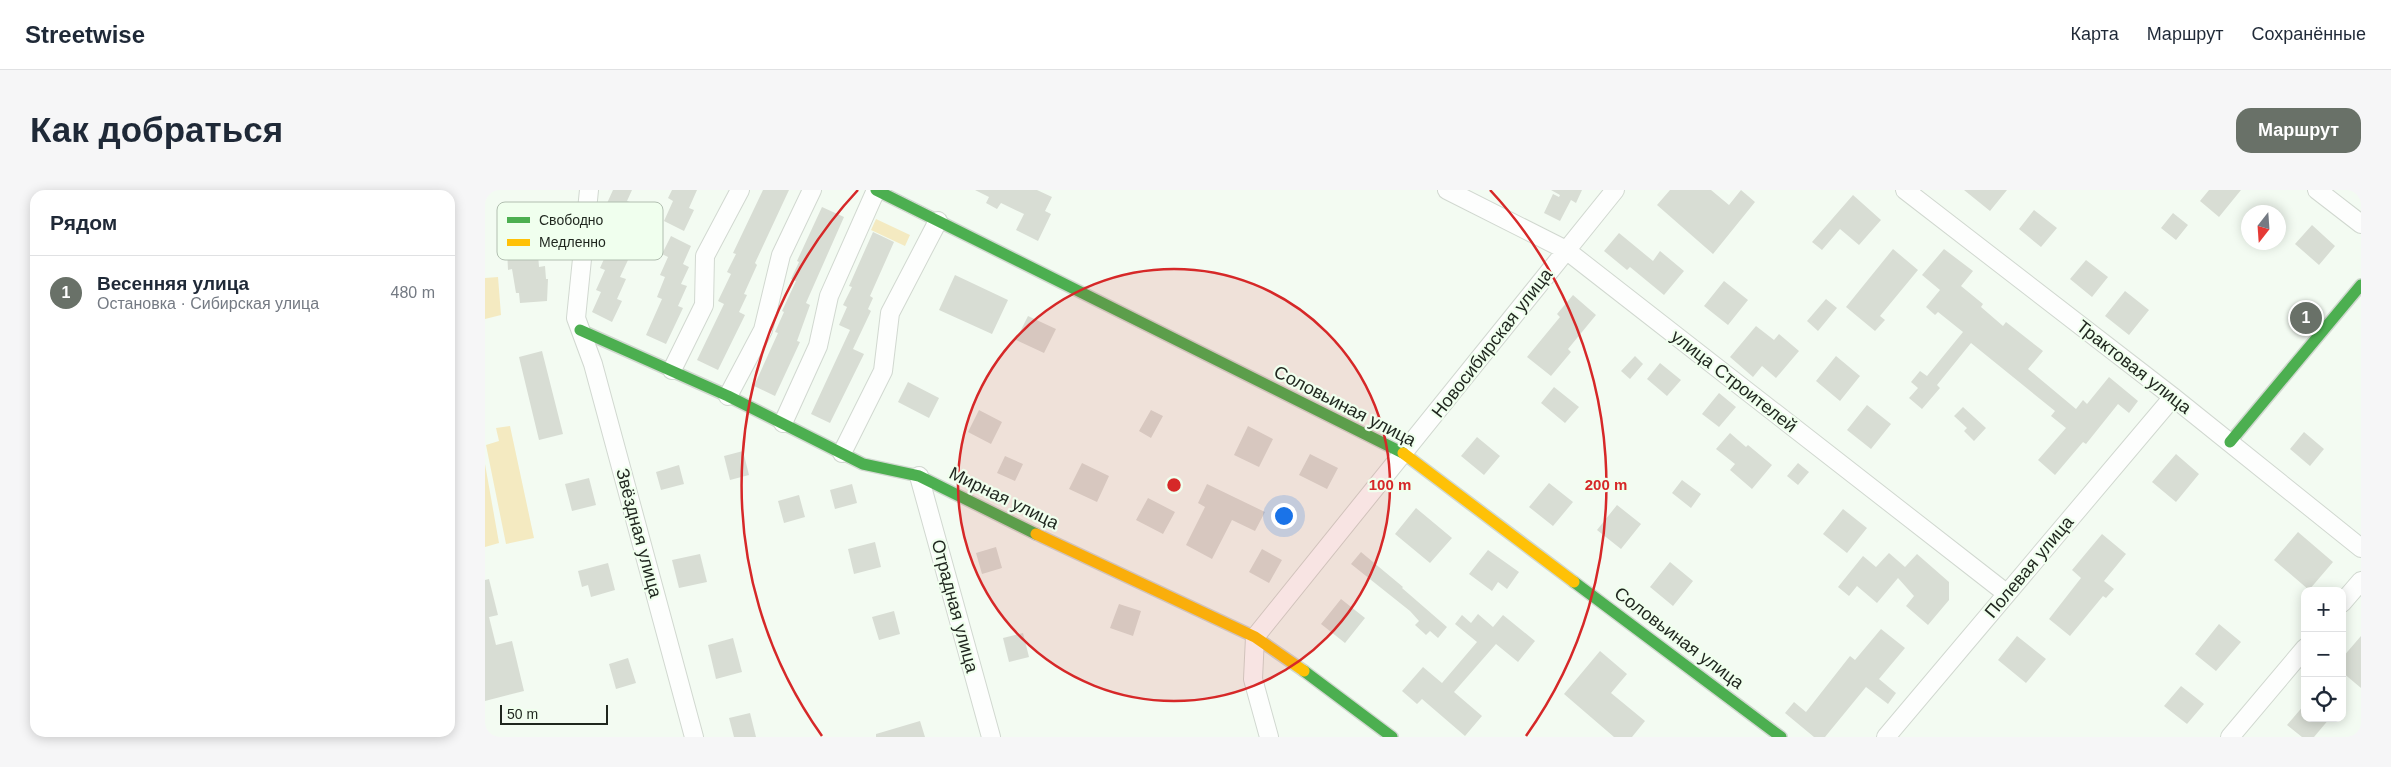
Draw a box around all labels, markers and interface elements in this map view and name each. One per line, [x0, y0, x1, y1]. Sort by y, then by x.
text: Streetwise [25, 21, 145, 48]
text: Карта [2071, 24, 2119, 44]
text: Маршрут [2147, 24, 2223, 44]
text: Сохранённые [2251, 24, 2366, 44]
button: Маршрут [2236, 108, 2361, 153]
text: Как добраться [30, 110, 283, 149]
legend [497, 202, 663, 260]
north arrow [2241, 205, 2286, 250]
text: Рядом [50, 211, 117, 234]
text: Свободно [539, 212, 604, 228]
text: Медленно [539, 234, 606, 250]
street label: Новосибирская улица [1428, 264, 1557, 421]
text: Весенняя улица [97, 273, 249, 294]
text: 1 [62, 284, 70, 301]
text: 480 m [391, 284, 435, 301]
text: Остановка · Сибирская улица [97, 295, 319, 312]
pin: 1 [2290, 299, 2322, 337]
street label: Трактовая улица [2073, 316, 2196, 419]
street label: улица Строителей [1667, 326, 1801, 436]
street label: Соловьиная улица [1271, 362, 1420, 451]
street label: Мирная улица [946, 463, 1063, 534]
street label: Звёздная улица [612, 466, 666, 601]
centre of rings [1165, 476, 1183, 494]
text: 100 m [1369, 476, 1411, 493]
text: 200 m [1585, 476, 1627, 493]
your location [1271, 503, 1297, 529]
street label: Полевая улица [1981, 511, 2078, 622]
street label: Отрадная улица [928, 537, 983, 676]
street label: Соловьиная улица [1610, 583, 1748, 694]
map controls [2301, 587, 2346, 722]
button: + [2301, 587, 2346, 632]
button: − [2301, 632, 2346, 677]
button: locate [2301, 677, 2346, 722]
scale bar [500, 702, 607, 725]
text: 50 m [507, 706, 538, 722]

